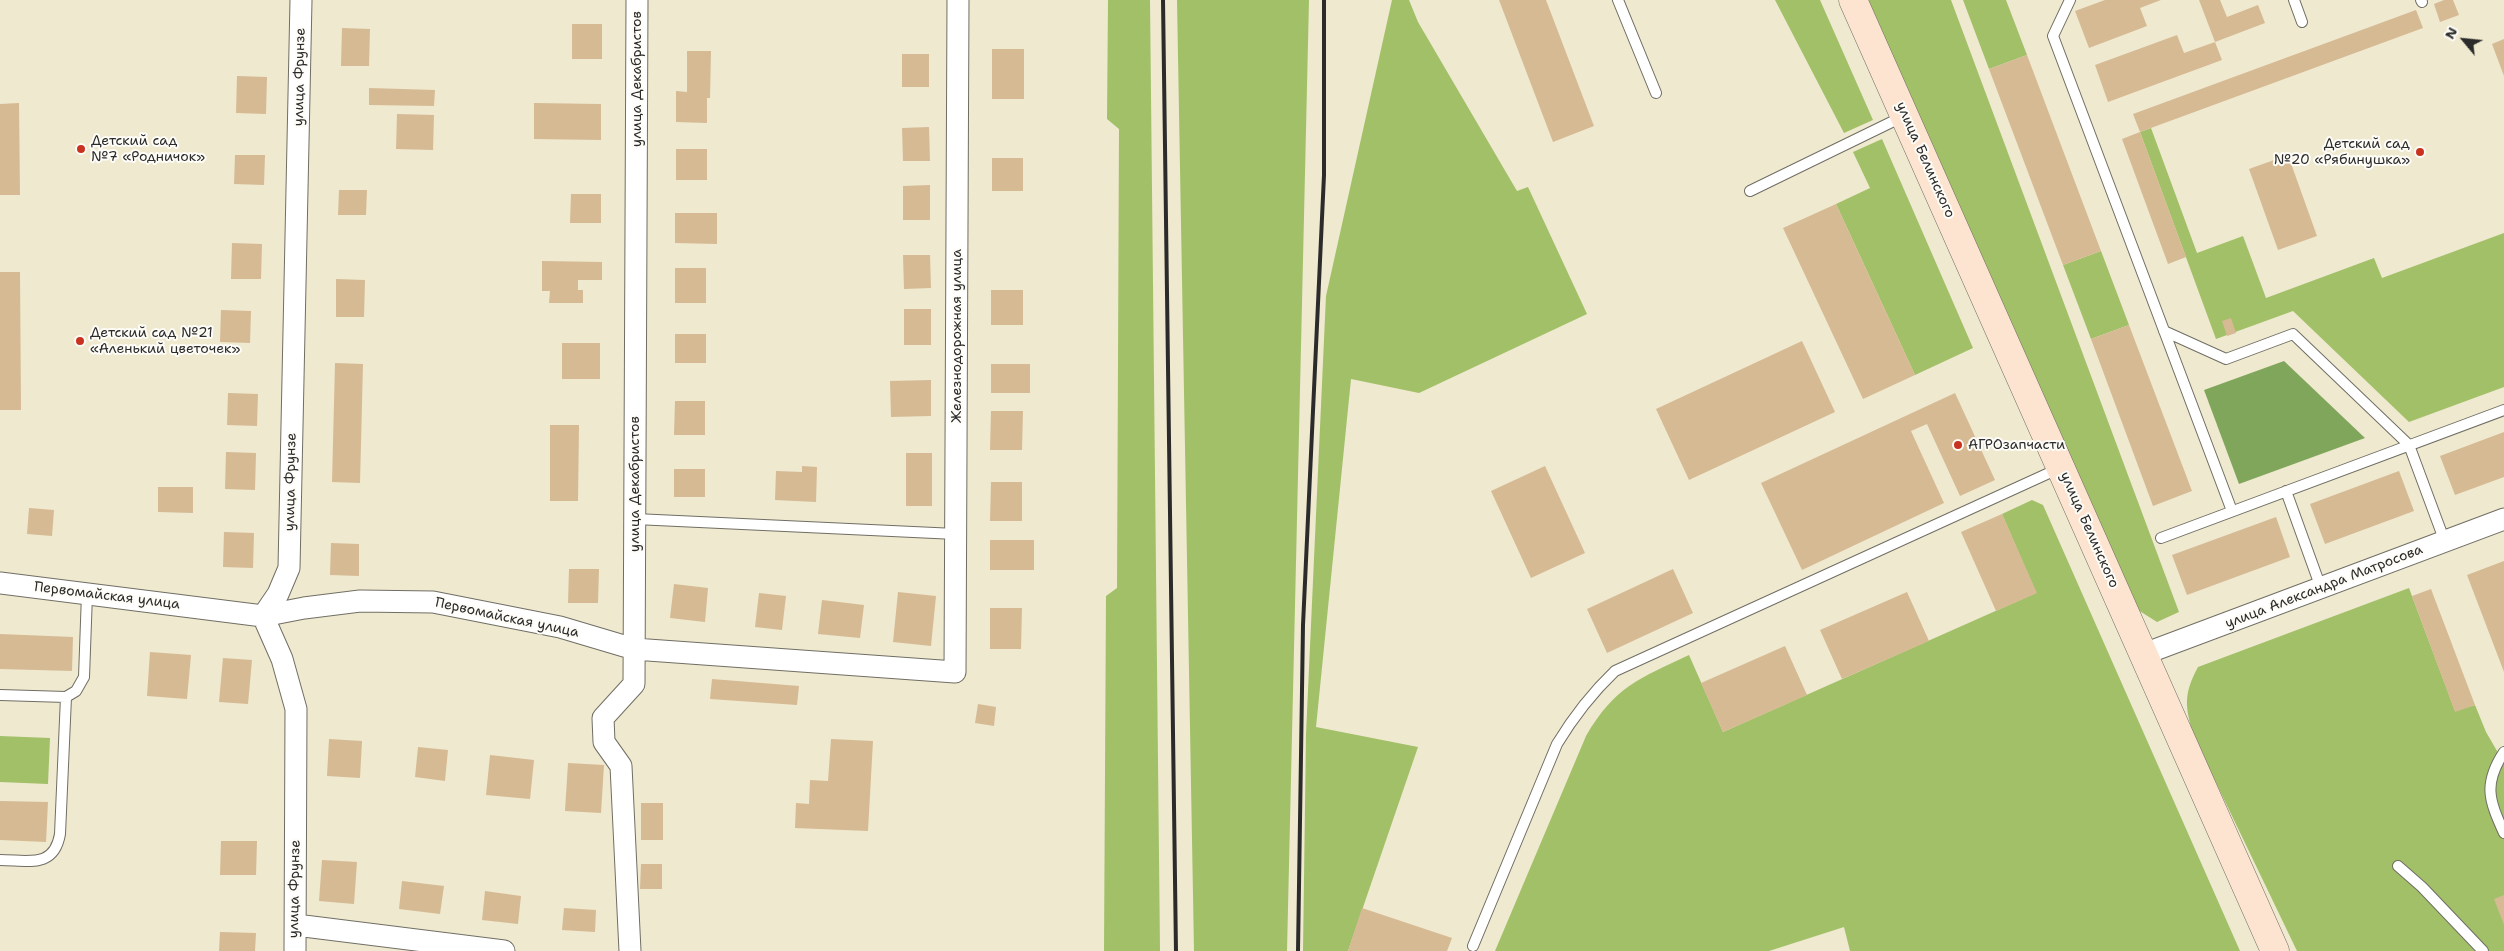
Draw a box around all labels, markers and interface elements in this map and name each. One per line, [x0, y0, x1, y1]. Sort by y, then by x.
street label: улица Декабристов [629, 11, 645, 147]
north arrow [2439, 15, 2489, 65]
text: N [2440, 24, 2461, 42]
street label: улица Фрунзе [291, 28, 309, 126]
street label: улица Белинского [1892, 99, 1958, 221]
place label: Детский сад №7 «Родничок» [91, 133, 205, 166]
place label: Детский сад №20 «Рябинушка» [2274, 136, 2410, 168]
marker: Детский сад №7 «Родничок» [75, 143, 87, 155]
marker: Детский сад №20 «Рябинушка» [2414, 146, 2426, 158]
street label: Железнодорожная улица [949, 249, 965, 423]
place label: Детский сад №21 «Аленький цветочек» [90, 325, 240, 358]
marker: Детский сад №21 «Аленький цветочек» [74, 335, 86, 347]
street label: улица Декабристов [627, 416, 643, 552]
street label: улица Фрунзе [282, 433, 300, 531]
place label: АГРОзапчасти [1968, 437, 2065, 453]
marker: АГРОзапчасти [1952, 439, 1964, 451]
street label: улица Белинского [2056, 469, 2122, 591]
street label: улица Александра Матросова [2223, 541, 2425, 633]
street label: Первомайская улица [33, 579, 181, 613]
street label: Первомайская улица [433, 595, 581, 641]
street label: улица Фрунзе [286, 840, 304, 938]

